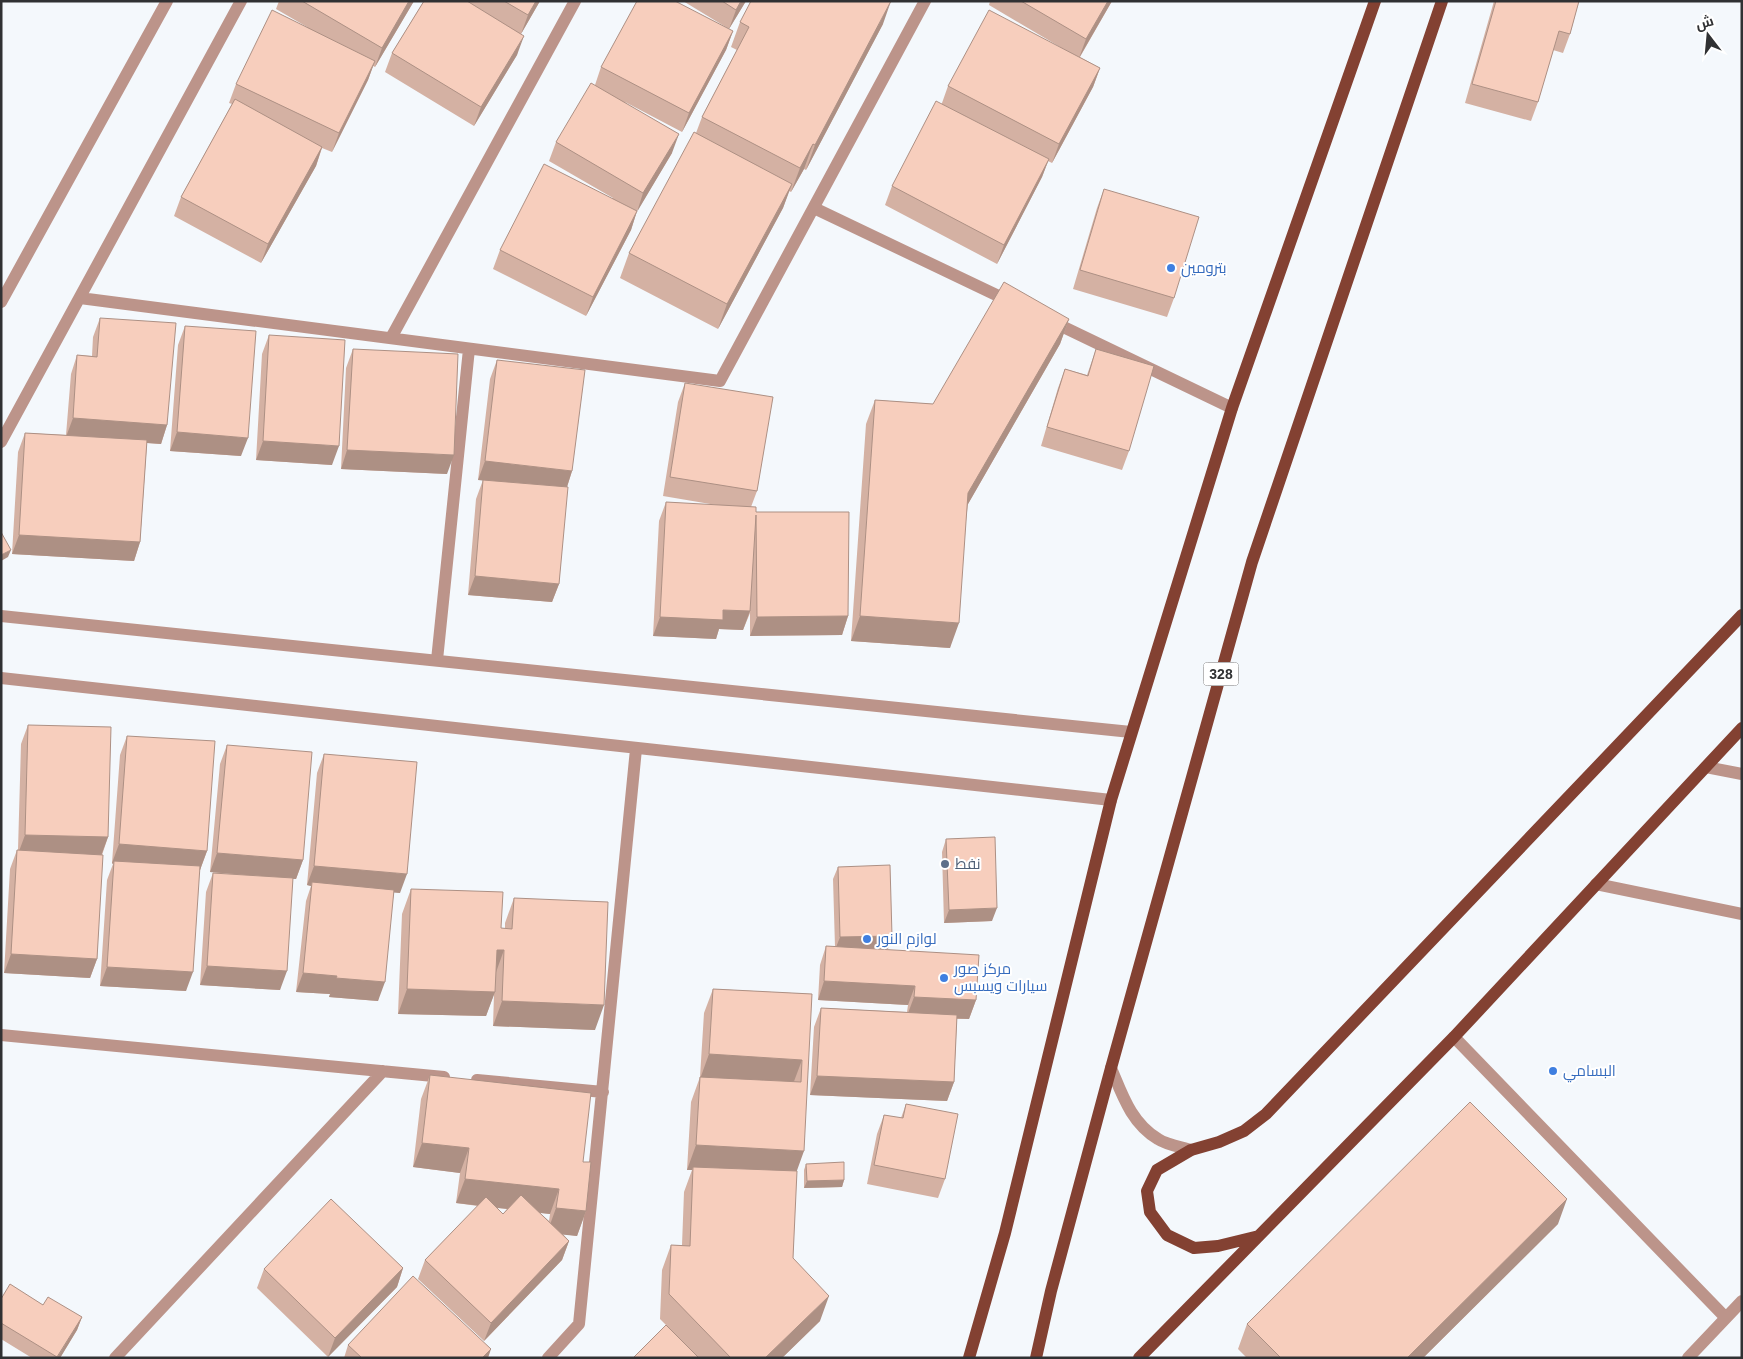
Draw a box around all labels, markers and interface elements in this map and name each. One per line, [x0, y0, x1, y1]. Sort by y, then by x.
north arrow [1683, 10, 1733, 60]
text: ش [1694, 12, 1716, 34]
place label: بترومين [1181, 259, 1227, 278]
marker: بترومين [1165, 262, 1177, 274]
road number: 328 [1204, 662, 1238, 686]
place label: نفط [955, 855, 981, 872]
marker: نفط [939, 858, 951, 870]
place label: لوازم النور [876, 930, 937, 949]
marker: لوازم النور [861, 933, 873, 945]
place label: مركز صور سيارات ويسبس [953, 960, 1047, 996]
marker: مركز صور سيارات ويسبس [938, 972, 950, 984]
place label: البسامي [1563, 1062, 1616, 1083]
marker: البسامي [1547, 1065, 1559, 1077]

